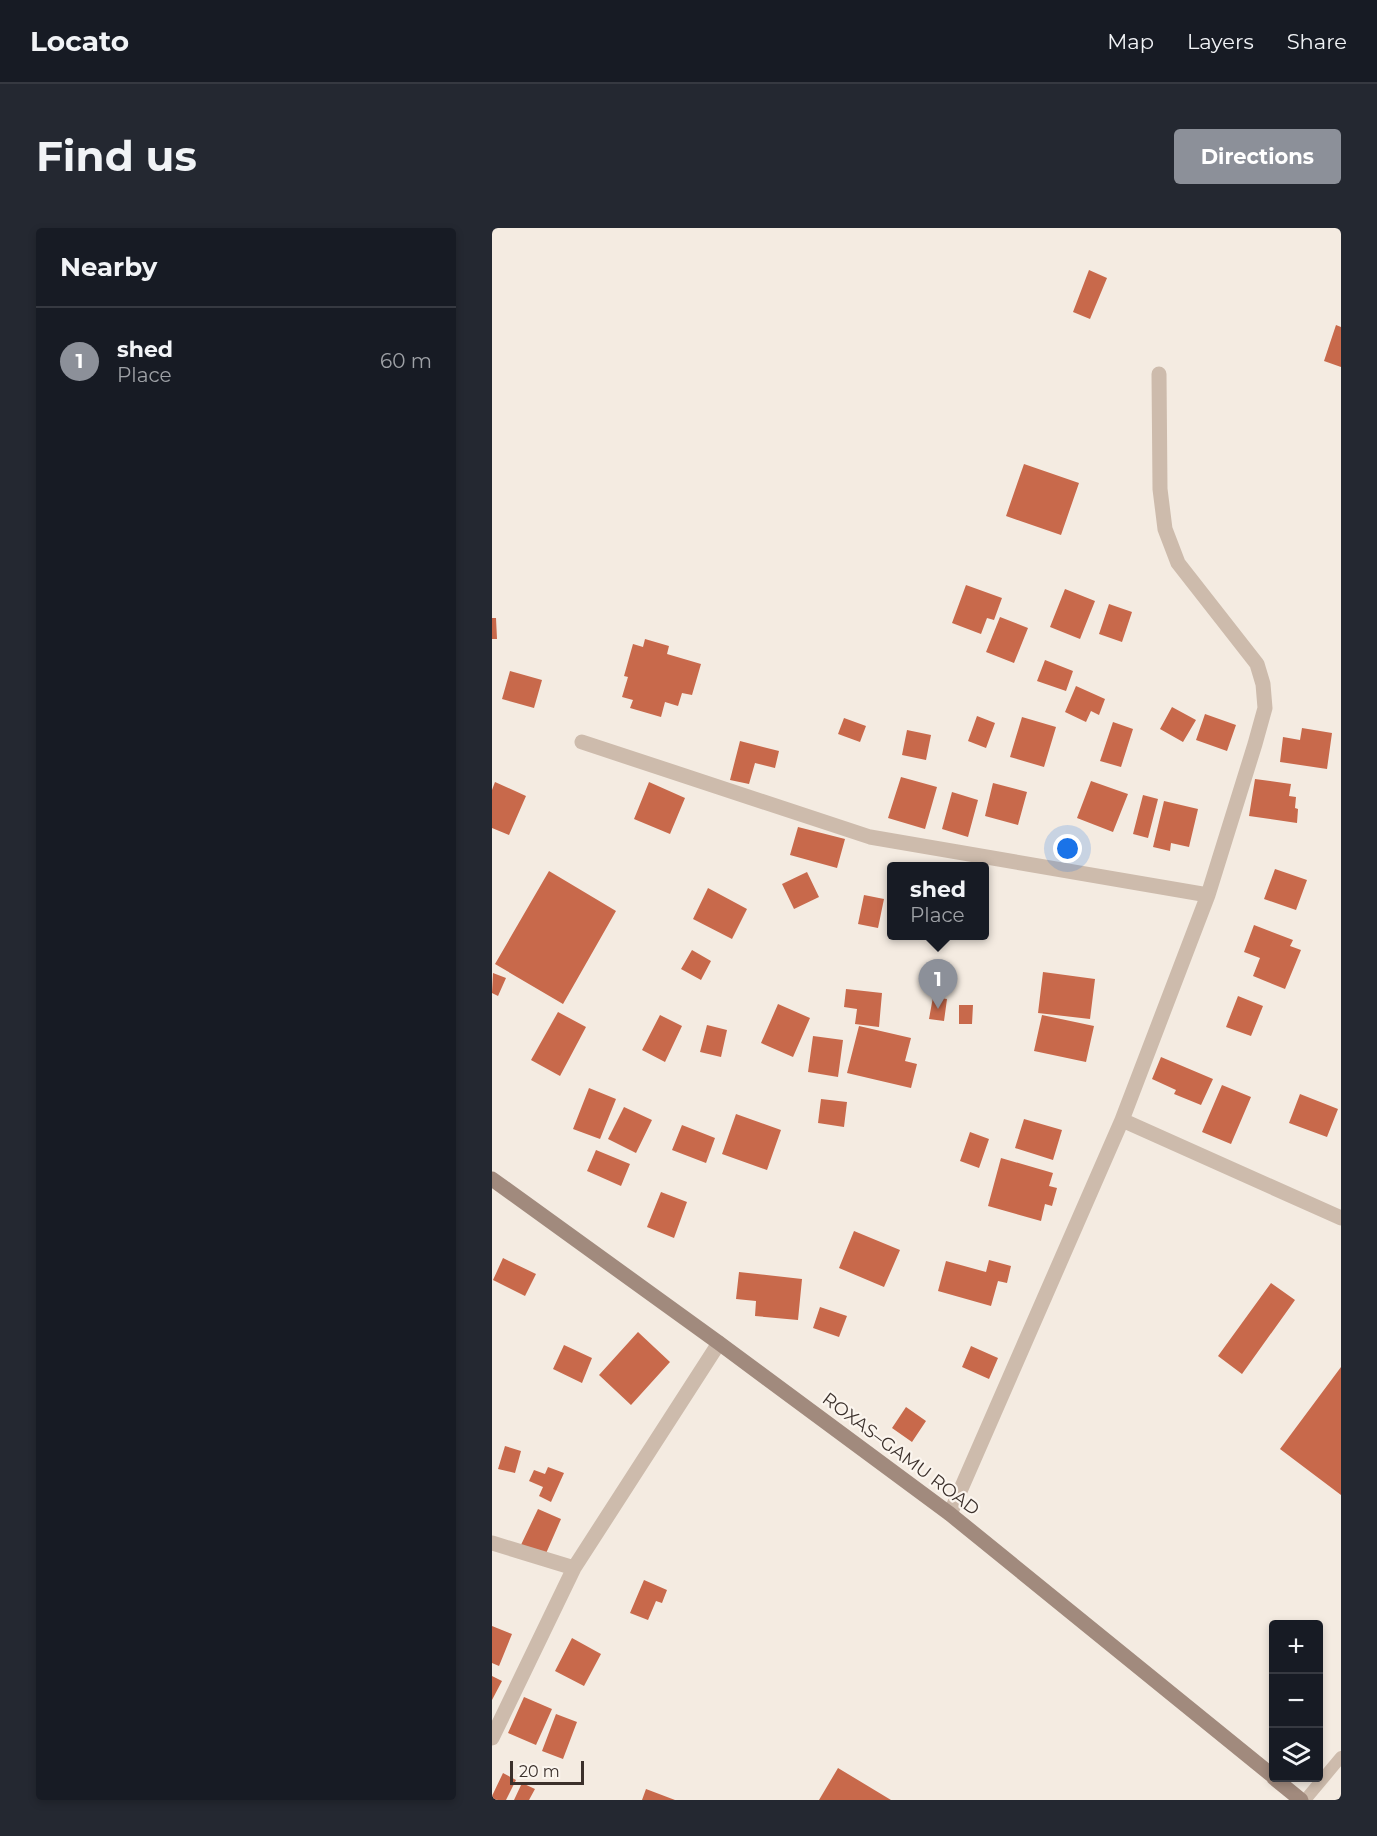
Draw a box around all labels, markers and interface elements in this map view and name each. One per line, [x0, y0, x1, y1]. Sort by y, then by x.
text: Locato [30, 24, 129, 58]
text: Map [1107, 29, 1154, 54]
text: Layers [1187, 29, 1254, 54]
text: Share [1287, 29, 1347, 54]
button: Directions [1174, 129, 1341, 184]
text: Find us [36, 130, 197, 182]
text: Nearby [60, 251, 157, 283]
text: shed [117, 336, 173, 363]
text: 1 [76, 349, 83, 373]
text: 60 m [380, 349, 432, 373]
text: Place [117, 363, 172, 387]
your location [1053, 834, 1082, 863]
popup [887, 862, 989, 940]
text: shed [910, 876, 966, 903]
text: Place [910, 903, 965, 927]
pin: 1 [918, 960, 958, 1009]
street label: ROXAS–GAMU ROAD [818, 1388, 984, 1520]
map controls [1269, 1620, 1323, 1782]
button: + [1269, 1620, 1323, 1674]
button: − [1269, 1674, 1323, 1728]
button: layers [1269, 1728, 1323, 1782]
scale bar [510, 1758, 584, 1786]
text: 20 m [519, 1762, 560, 1781]

